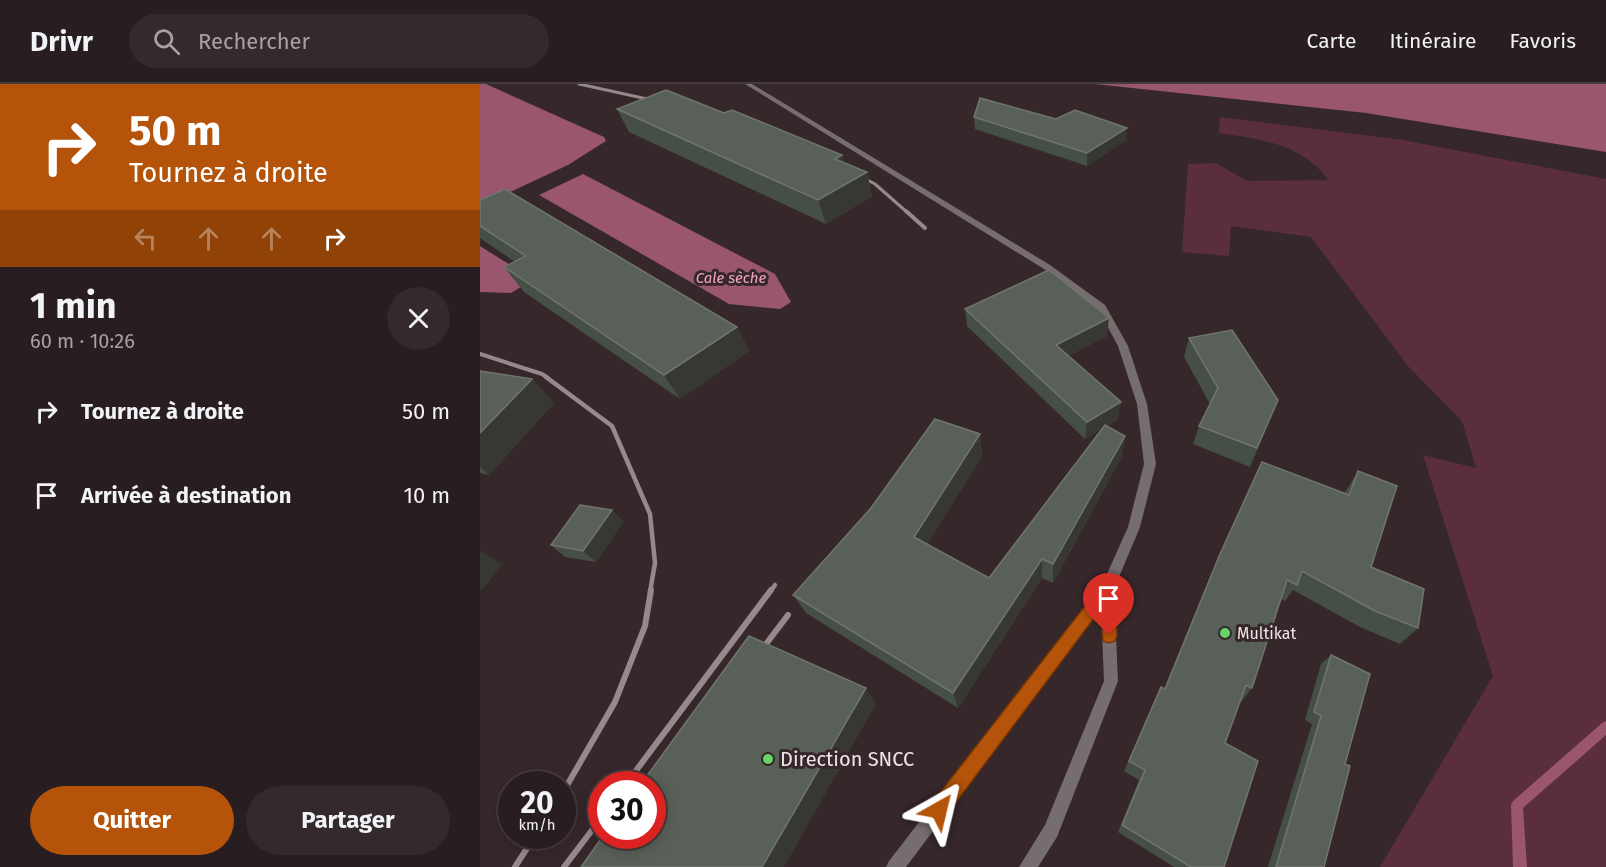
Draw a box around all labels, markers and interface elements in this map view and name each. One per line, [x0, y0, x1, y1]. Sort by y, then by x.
search box [129, 14, 549, 68]
text: Drivr [30, 25, 93, 58]
icon: search [150, 25, 183, 58]
text: Rechercher [198, 28, 310, 55]
text: Carte [1307, 28, 1356, 54]
text: Itinéraire [1389, 28, 1476, 54]
text: Favoris [1509, 28, 1576, 54]
text: 50 m [129, 106, 222, 156]
icon: right [30, 108, 108, 186]
text: Tournez à droite [129, 157, 328, 189]
icon: left [129, 222, 162, 255]
icon: ahead [192, 222, 225, 255]
icon: ahead [255, 222, 288, 255]
icon: right [318, 222, 351, 255]
water label: Cale sèche [696, 269, 767, 287]
text: 1 min [30, 284, 117, 328]
button: close [387, 287, 450, 350]
text: 60 m · 10:26 [30, 329, 135, 353]
icon: right [30, 395, 63, 428]
text: Tournez à droite [81, 398, 244, 425]
text: 50 m [402, 398, 450, 425]
icon: arrive [30, 479, 63, 512]
text: Arrivée à destination [81, 482, 291, 509]
text: 10 m [404, 482, 450, 509]
pin [1083, 573, 1134, 635]
icon: arrive [1092, 582, 1125, 615]
place label: Multikat [1237, 624, 1296, 643]
marker: Multikat [1218, 626, 1232, 640]
place label: Direction SNCC [780, 747, 914, 771]
marker: Direction SNCC [761, 752, 775, 766]
speed limit sign: 30 [588, 771, 666, 849]
position arrow [907, 778, 971, 842]
text: 20 [520, 785, 554, 821]
button: Quitter [30, 786, 234, 855]
button: Partager [246, 786, 450, 855]
text: km/h [518, 816, 556, 834]

